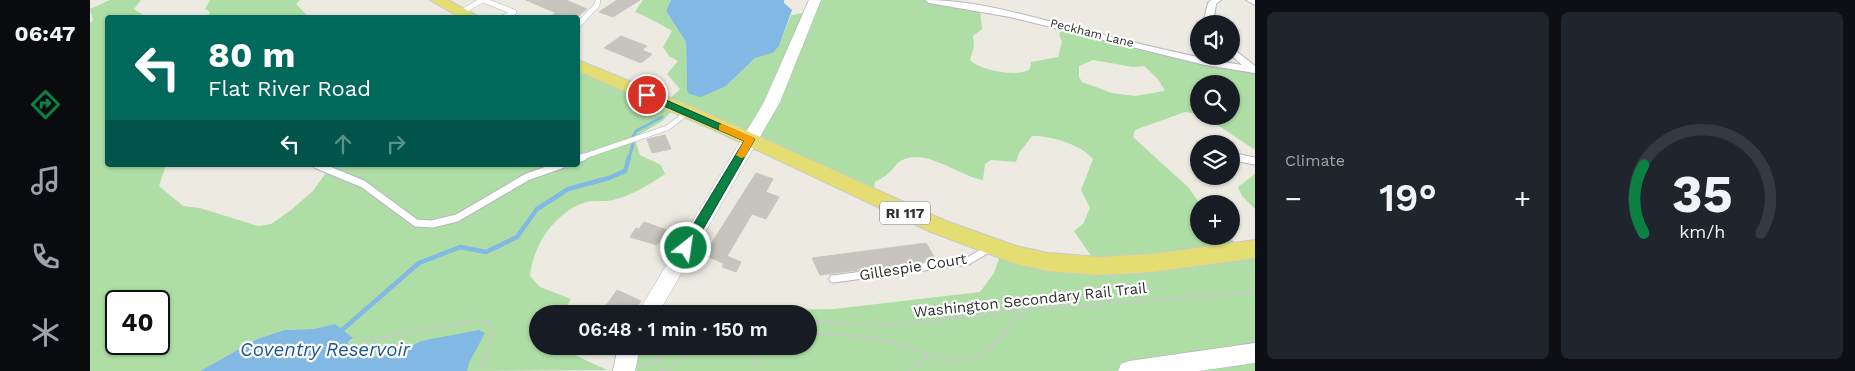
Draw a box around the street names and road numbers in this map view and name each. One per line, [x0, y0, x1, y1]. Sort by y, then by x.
street label: Peckham Lane [1049, 16, 1135, 50]
road number: RI 117 [880, 202, 930, 224]
street label: Gillespie Court [858, 250, 969, 284]
street label: Washington Secondary Rail Trail [913, 279, 1148, 321]

